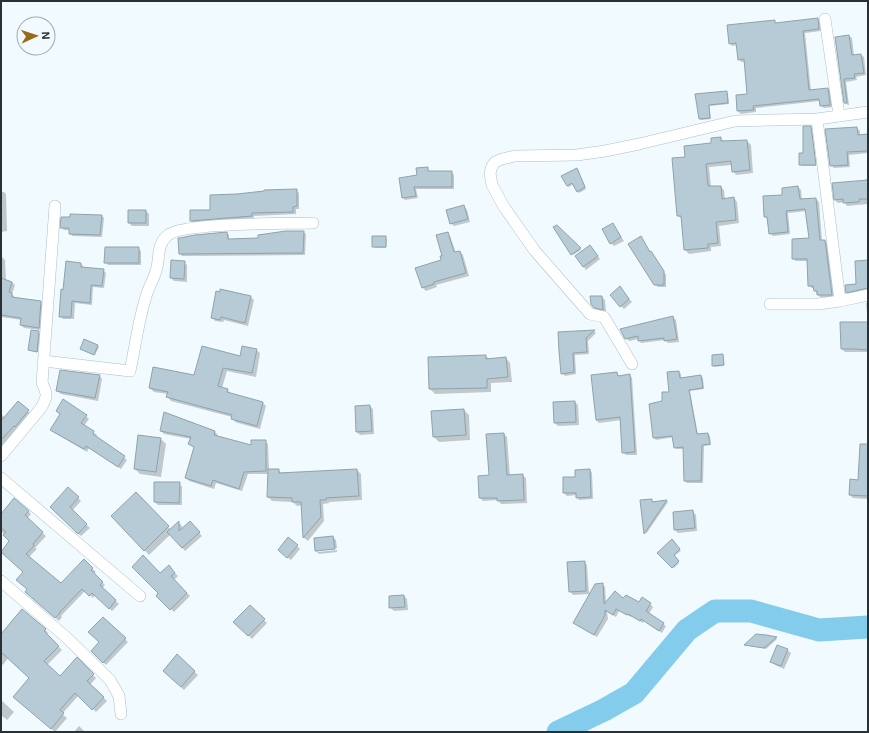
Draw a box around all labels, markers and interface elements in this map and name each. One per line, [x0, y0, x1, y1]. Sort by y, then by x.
north arrow [16, 16, 56, 56]
text: N [40, 31, 53, 40]

